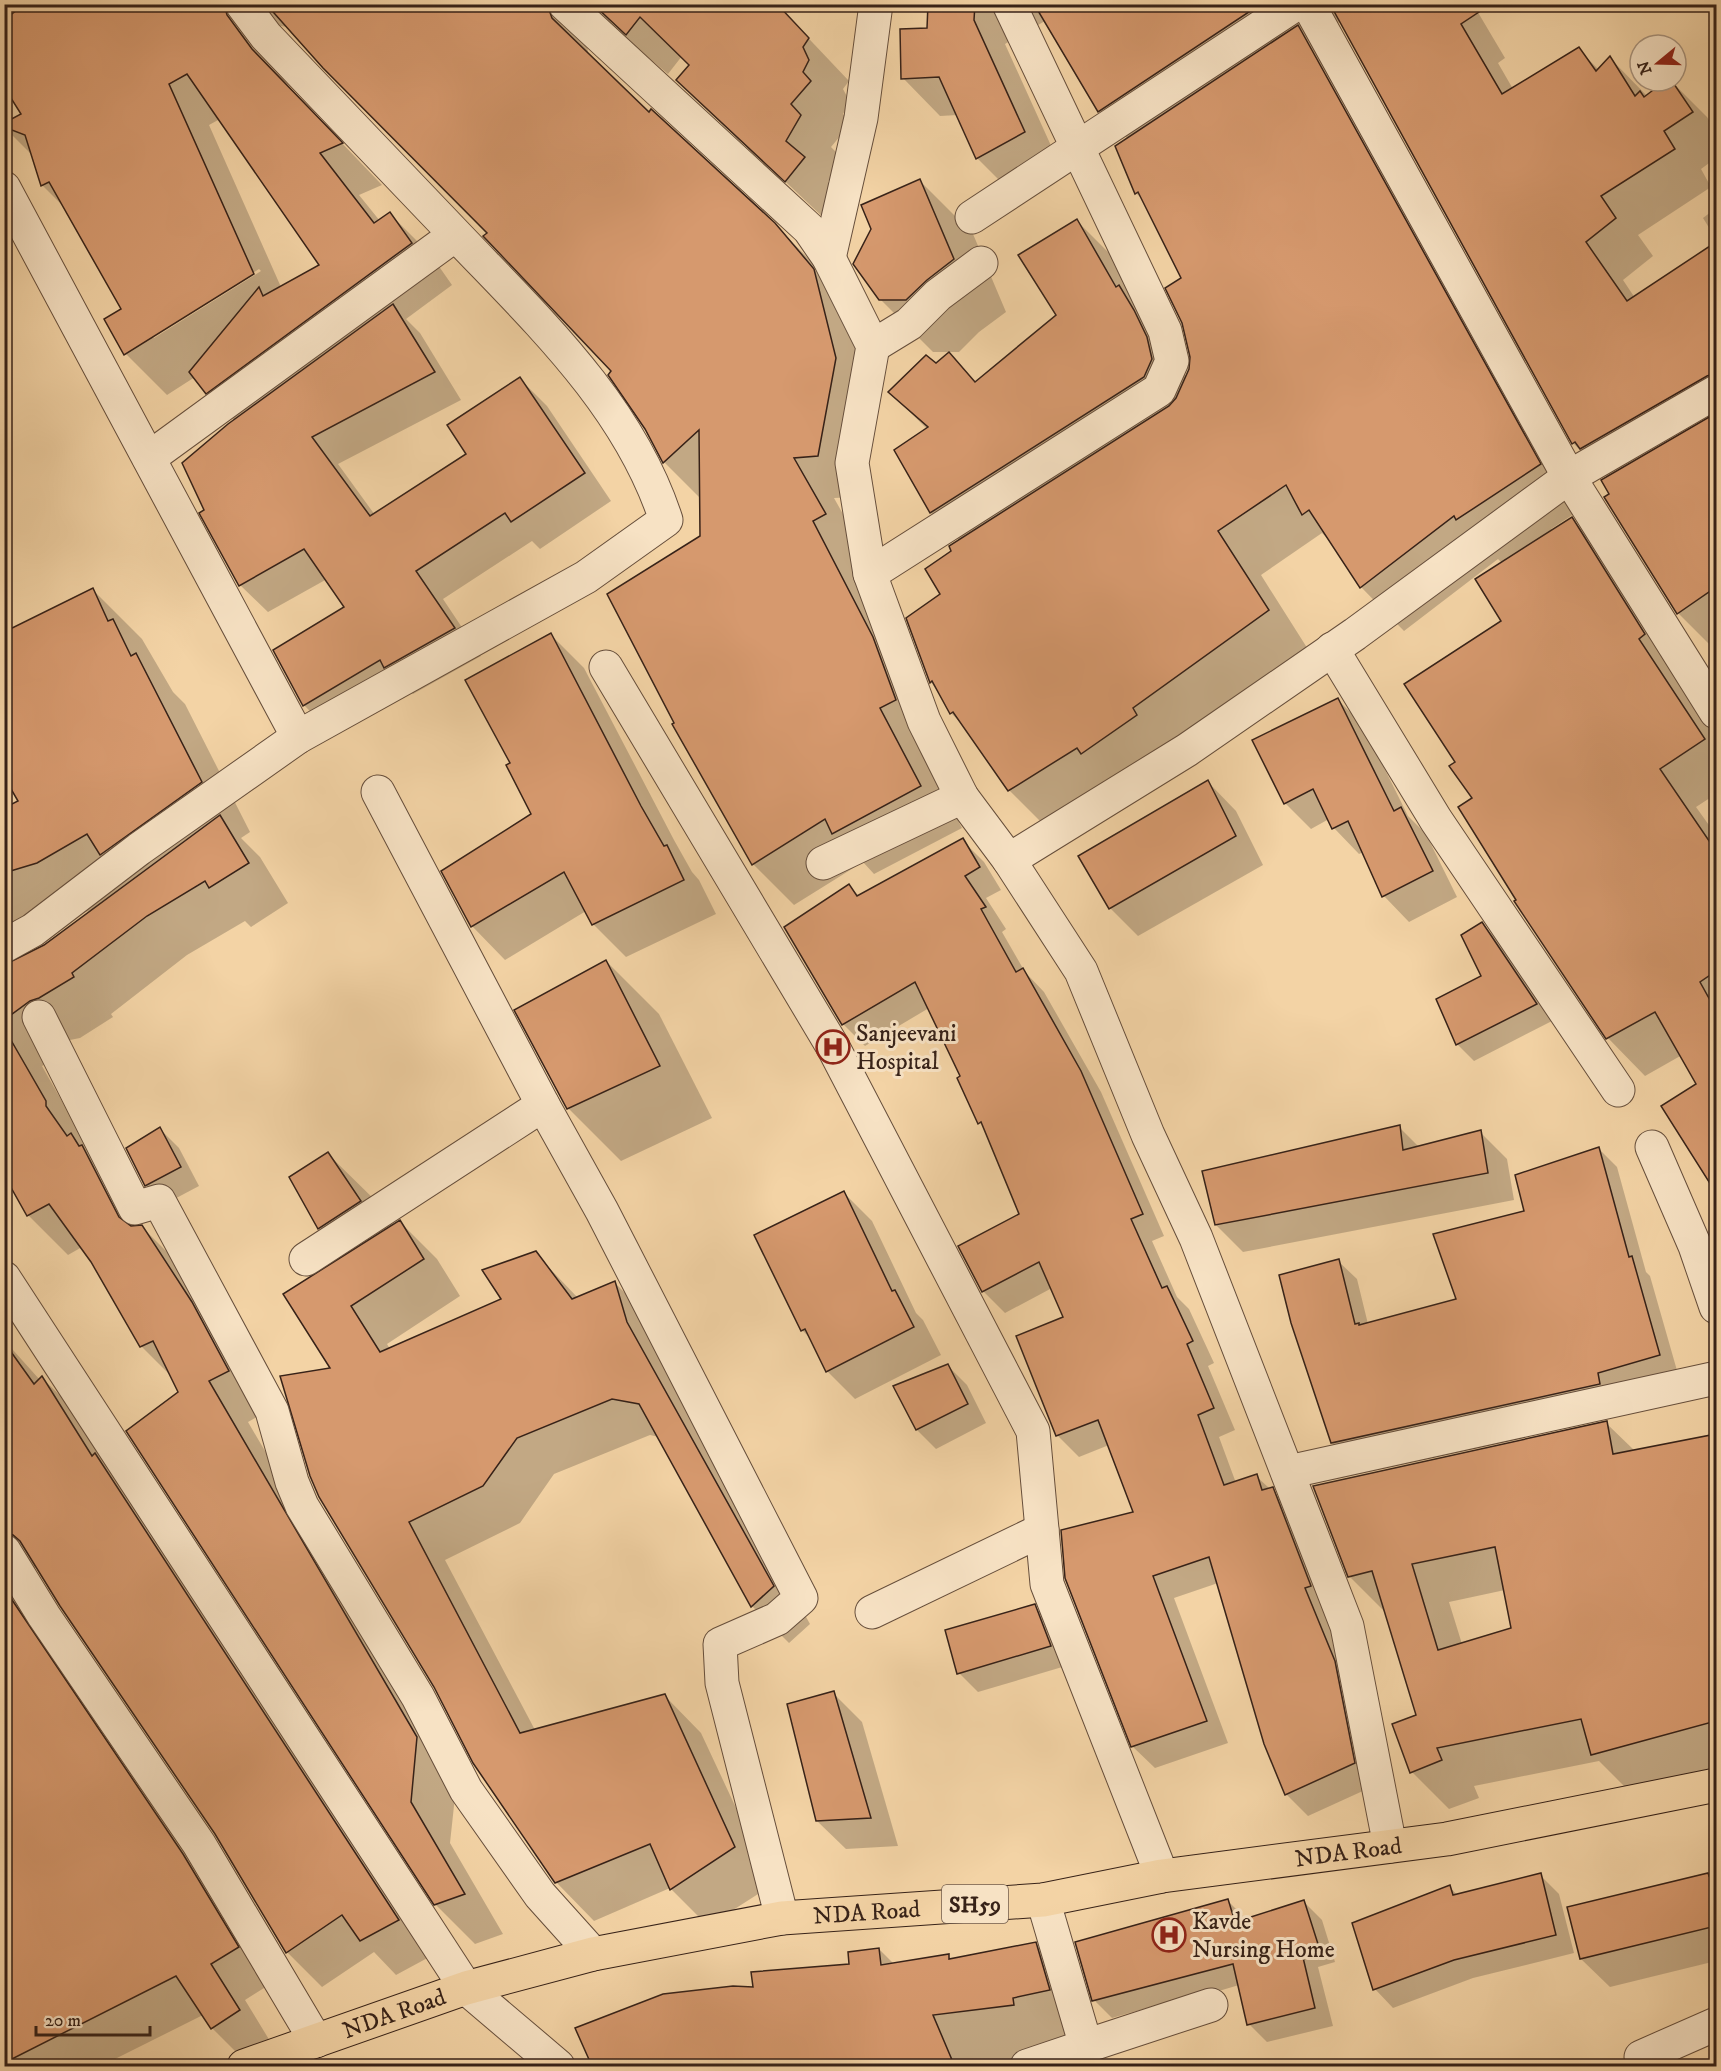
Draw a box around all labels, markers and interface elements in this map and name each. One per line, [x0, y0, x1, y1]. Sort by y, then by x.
north arrow [1628, 33, 1688, 93]
text: N [1633, 58, 1656, 77]
place label: Sanjeevani Hospital [856, 1019, 956, 1077]
hospital icon: Sanjeevani Hospital [815, 1029, 851, 1065]
street label: NDA Road [1293, 1831, 1404, 1875]
road number: SH59 [942, 1885, 1008, 1923]
street label: NDA Road [812, 1894, 921, 1932]
place label: Kavde Nursing Home [1192, 1907, 1335, 1965]
hospital icon: Kavde Nursing Home [1151, 1917, 1187, 1953]
street label: NDA Road [339, 1982, 450, 2046]
scale bar [36, 1999, 150, 2037]
text: 20 m [45, 2010, 81, 2032]

